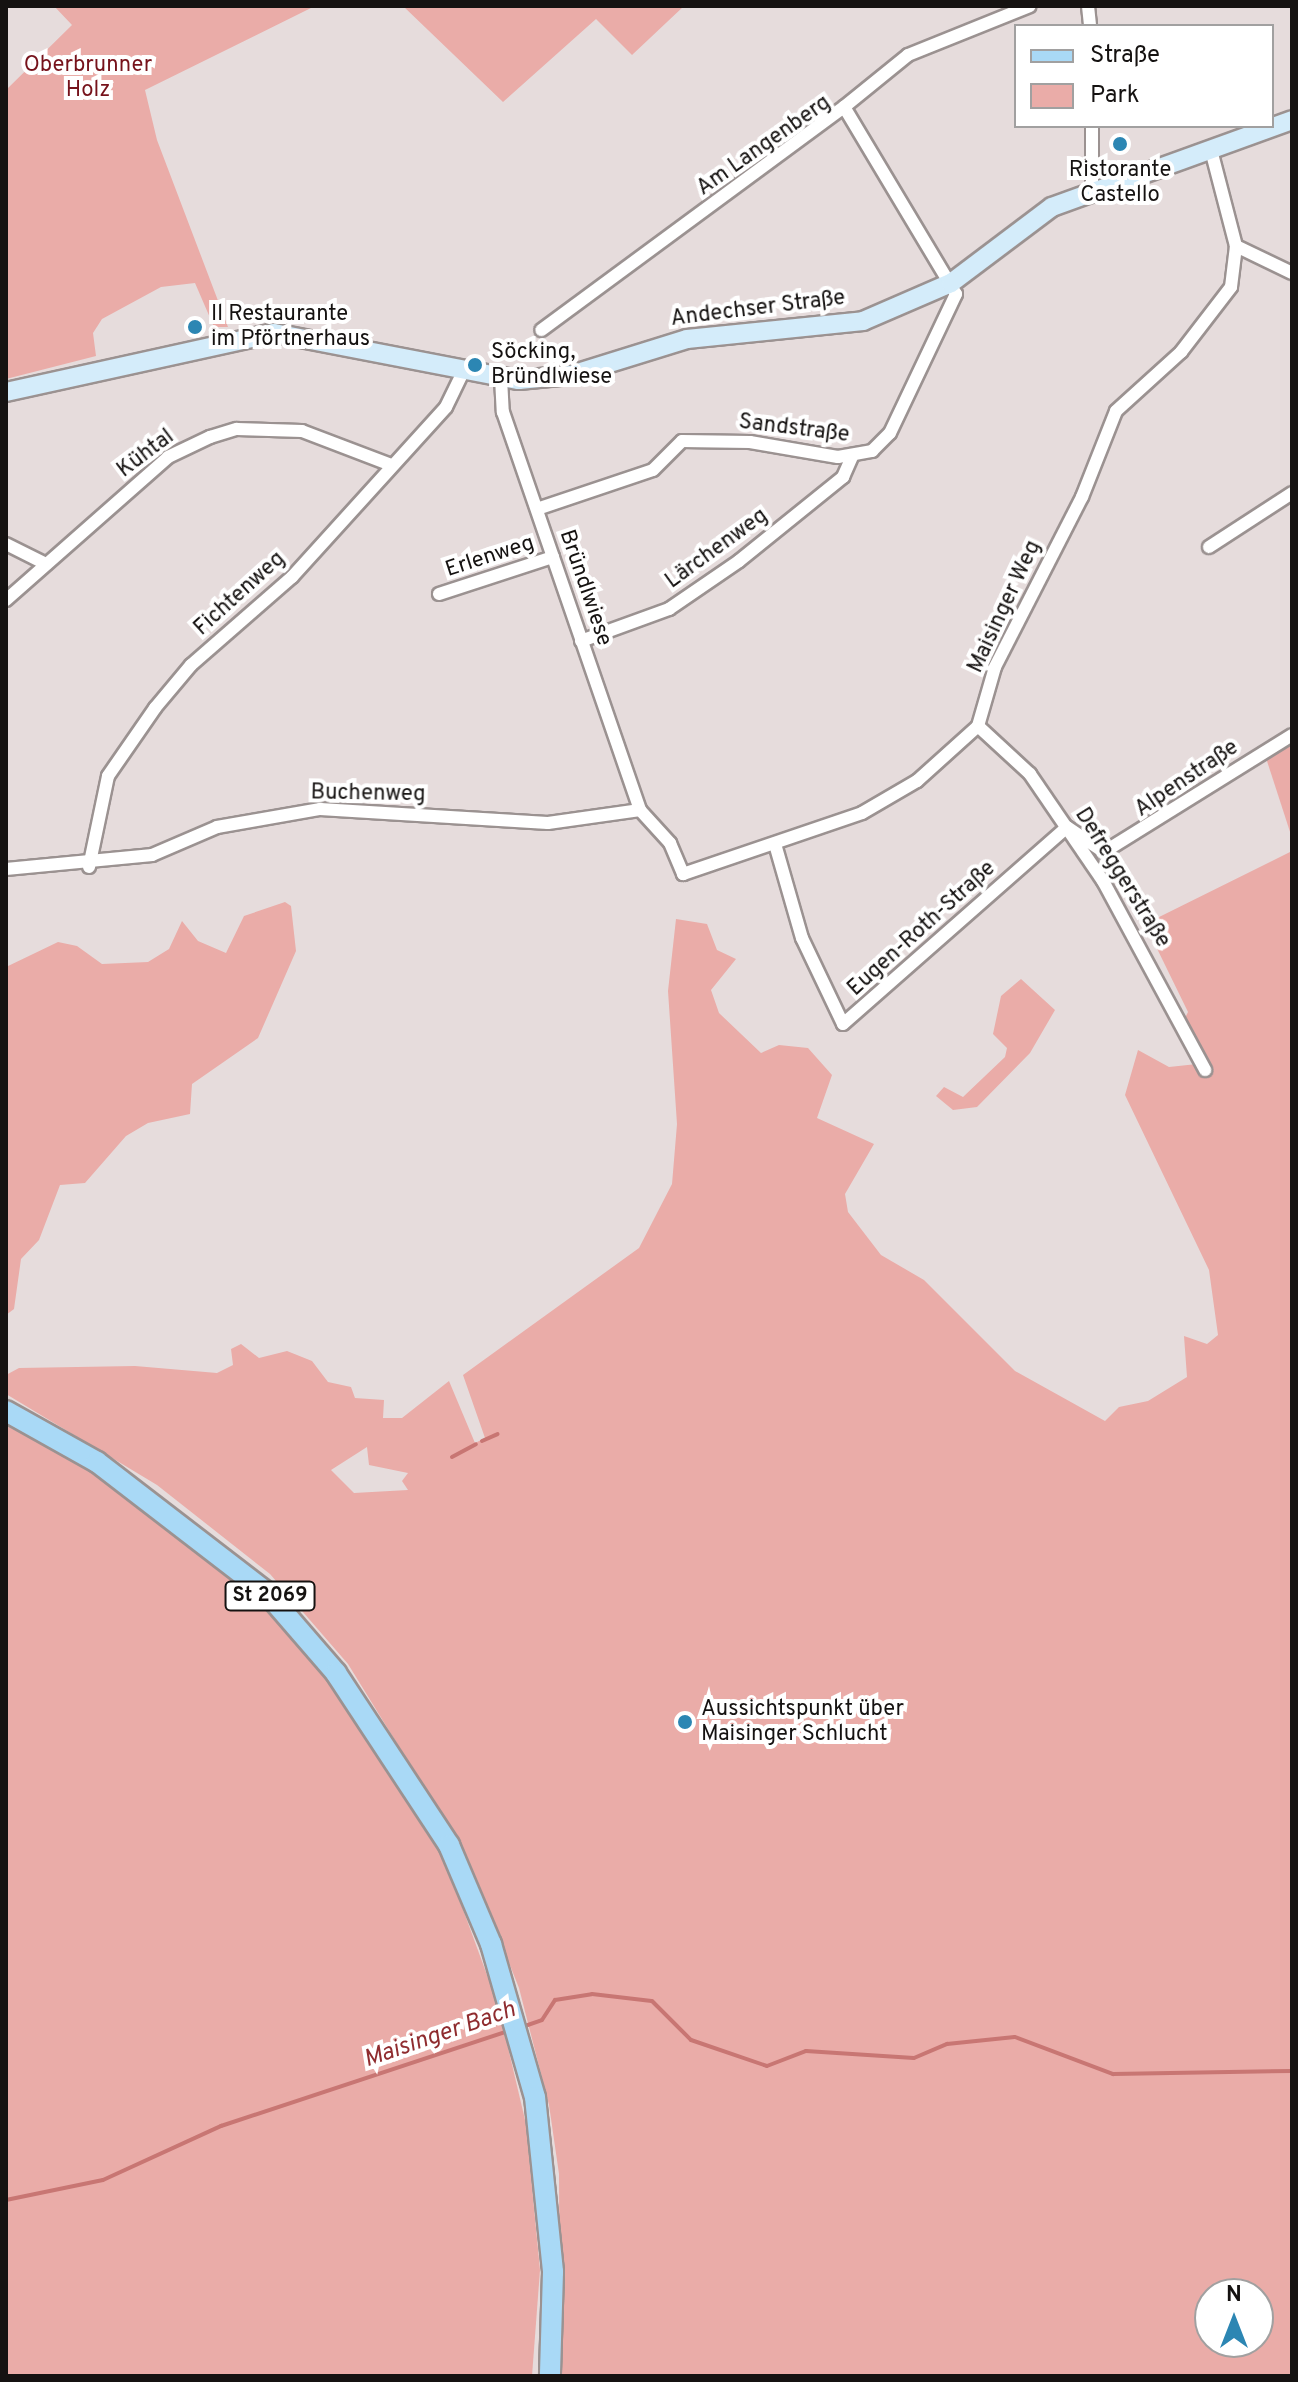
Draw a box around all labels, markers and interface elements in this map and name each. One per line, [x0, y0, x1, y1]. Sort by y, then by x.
legend [1014, 24, 1274, 128]
text: Straße [1090, 41, 1160, 71]
park label: Oberbrunner Holz [24, 52, 152, 104]
text: Park [1090, 81, 1140, 111]
street label: Am Langenberg [692, 90, 836, 202]
marker: Ristorante Castello [1111, 135, 1129, 153]
place label: Ristorante Castello [1069, 157, 1171, 208]
street label: Andechser Straße [669, 285, 847, 333]
place label: Il Restaurante im Pförtnerhaus [211, 301, 370, 352]
marker: Il Restaurante im Pförtnerhaus [186, 318, 204, 336]
place label: Söcking, Bründlwiese [491, 339, 612, 390]
marker: Söcking, Bründlwiese [466, 356, 484, 374]
street label: Sandstraße [737, 409, 851, 449]
street label: Kühtal [112, 424, 180, 484]
street label: Lärchenweg [661, 503, 773, 595]
street label: Bründlwiese [553, 526, 617, 650]
street label: Erlenweg [442, 530, 538, 584]
street label: Maisinger Weg [963, 536, 1047, 678]
street label: Fichtenweg [189, 546, 291, 642]
street label: Alpenstraße [1130, 735, 1244, 823]
street label: Buchenweg [310, 780, 426, 808]
street label: Defreggerstraße [1068, 803, 1176, 953]
street label: Eugen-Roth-Straße [843, 856, 1001, 1002]
road number: St 2069 [224, 1580, 316, 1612]
place label: Aussichtspunkt über Maisinger Schlucht [701, 1696, 904, 1748]
marker: Aussichtspunkt über Maisinger Schlucht [676, 1713, 694, 1731]
water label: Maisinger Bach [360, 1997, 520, 2075]
north arrow [1194, 2278, 1274, 2358]
text: N [1226, 2282, 1242, 2309]

